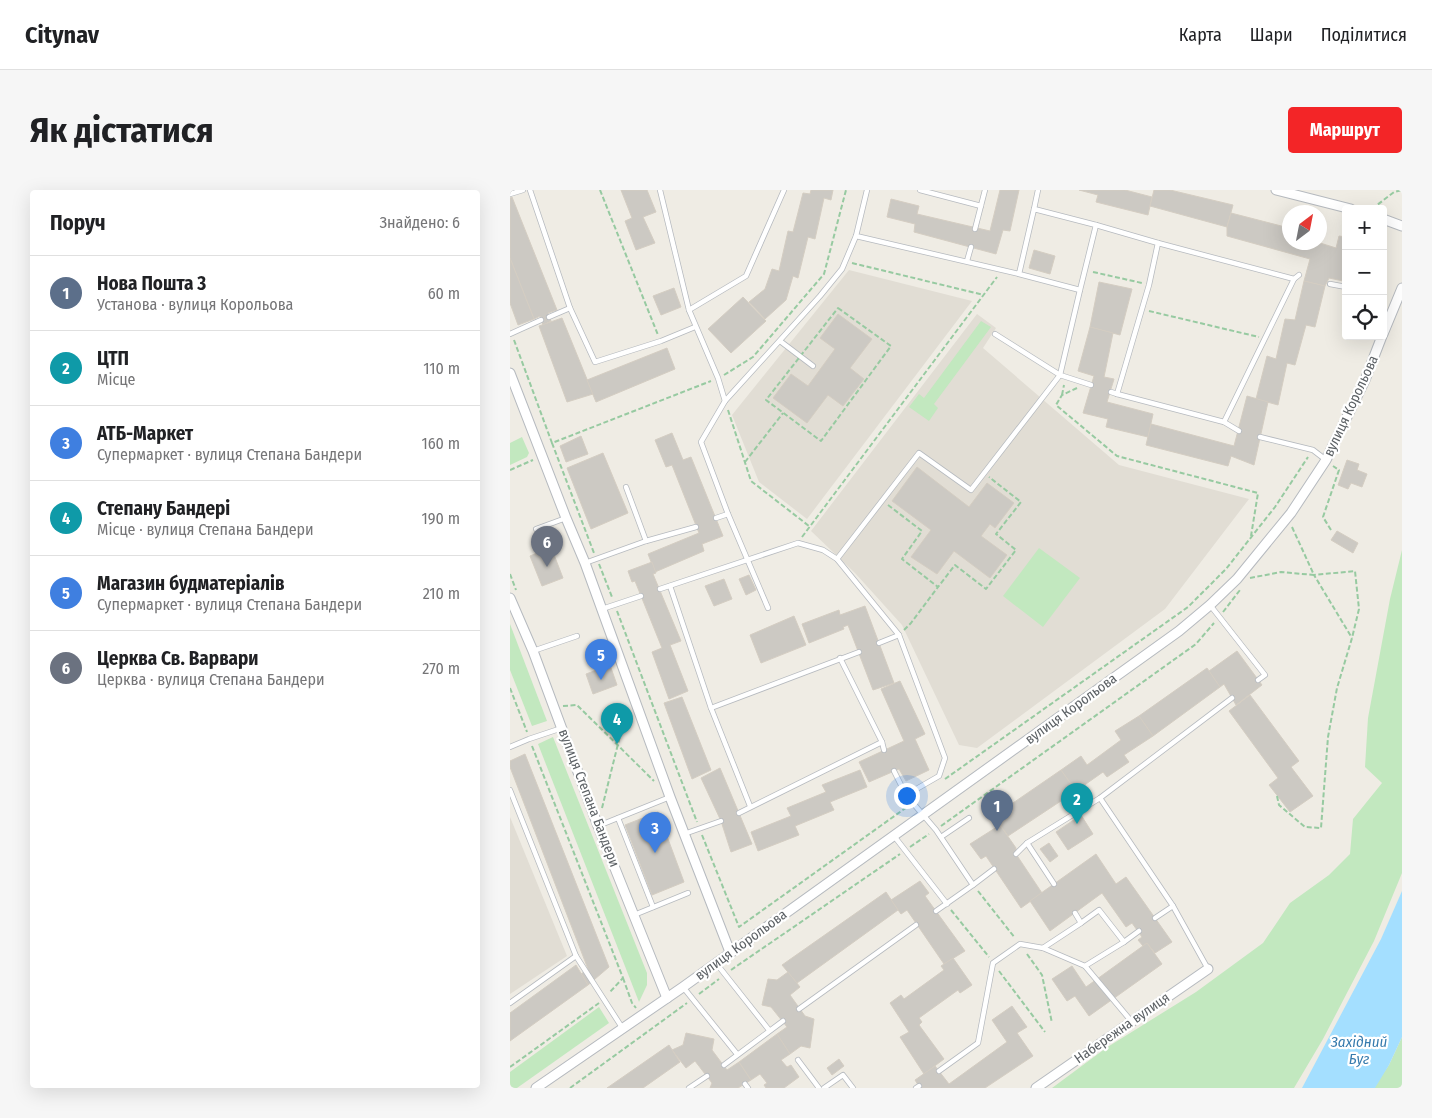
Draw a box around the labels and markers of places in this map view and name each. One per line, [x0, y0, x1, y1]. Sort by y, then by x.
pin: 6 [531, 526, 563, 567]
pin: 5 [585, 639, 617, 680]
pin: 4 [601, 703, 633, 744]
pin: 2 [1061, 783, 1093, 824]
pin: 1 [981, 790, 1013, 831]
pin: 3 [639, 812, 671, 853]

